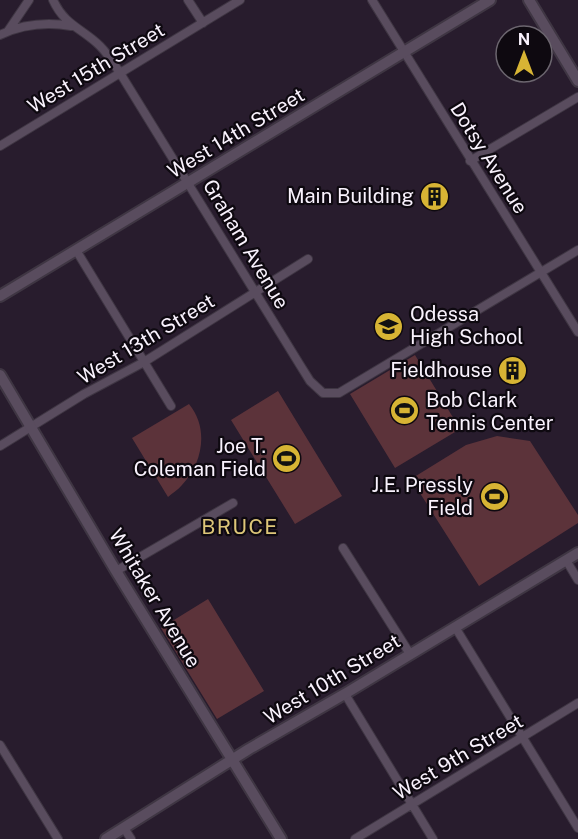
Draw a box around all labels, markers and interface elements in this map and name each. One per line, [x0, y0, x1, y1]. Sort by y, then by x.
street label: West 15th Street [23, 18, 169, 118]
north arrow [494, 24, 554, 84]
text: N [518, 30, 530, 49]
street label: West 14th Street [163, 83, 309, 183]
street label: Dotsy Avenue [445, 98, 533, 218]
street label: Graham Avenue [198, 175, 294, 313]
building icon: Main Building [419, 180, 451, 212]
place label: Main Building [287, 184, 414, 208]
street label: West 13th Street [73, 289, 219, 389]
place label: Odessa High School [410, 302, 523, 349]
school or university icon: Odessa High School [373, 310, 405, 342]
building icon: Fieldhouse [497, 354, 529, 386]
place label: Fieldhouse [390, 358, 492, 382]
place label: Bob Clark Tennis Center [426, 388, 554, 435]
sports icon: Bob Clark Tennis Center [389, 395, 421, 427]
place label: Joe T. Coleman Field [134, 434, 266, 481]
sports icon: Joe T. Coleman Field [271, 442, 303, 474]
place label: J.E. Pressly Field [372, 473, 473, 520]
sports icon: J.E. Pressly Field [478, 481, 510, 513]
district label: BRUCE [201, 514, 279, 539]
street label: Whitaker Avenue [104, 524, 206, 672]
street label: West 10th Street [259, 629, 405, 729]
street label: West 9th Street [389, 709, 527, 805]

